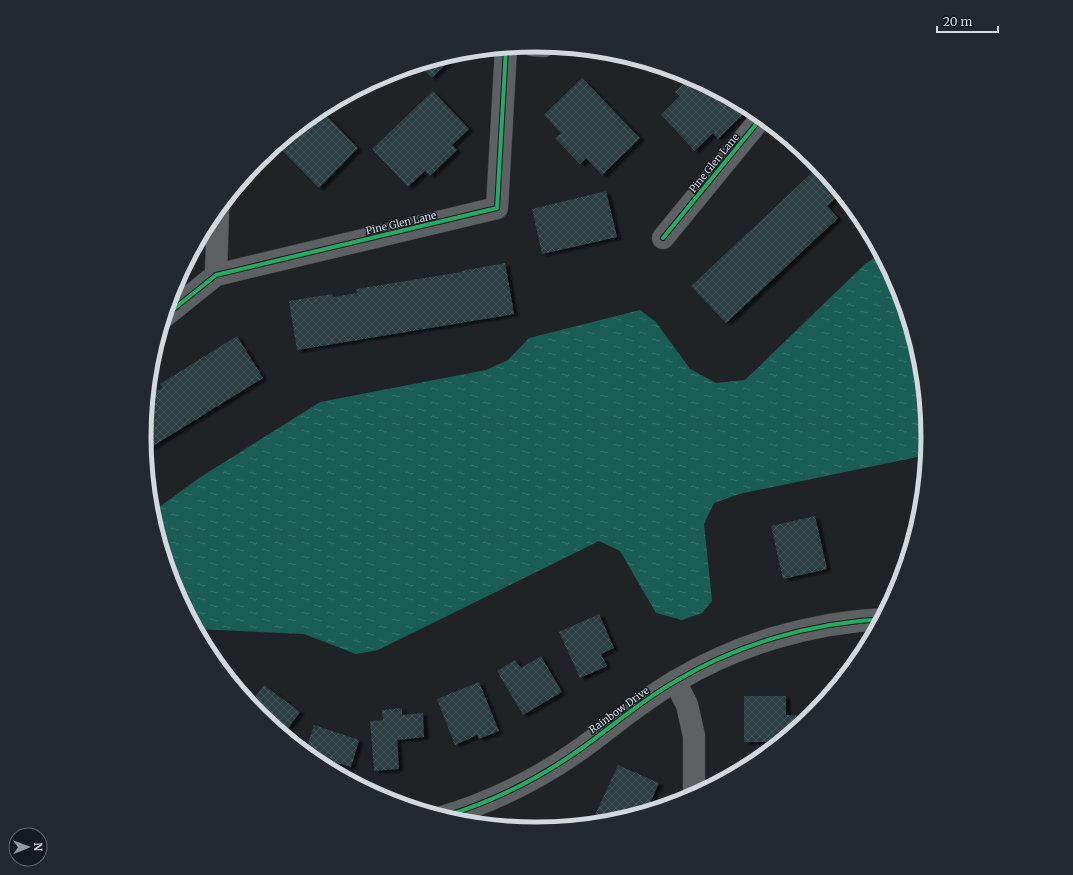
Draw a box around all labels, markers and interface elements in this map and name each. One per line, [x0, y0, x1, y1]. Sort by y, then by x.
scale bar [937, 8, 998, 34]
text: 20 m [943, 14, 972, 29]
street label: Pine Glen Lane [686, 131, 742, 195]
street label: Pine Glen Lane [364, 209, 438, 237]
street label: Rainbow Drive [586, 684, 652, 736]
north arrow [8, 827, 48, 867]
text: N [31, 842, 45, 852]

